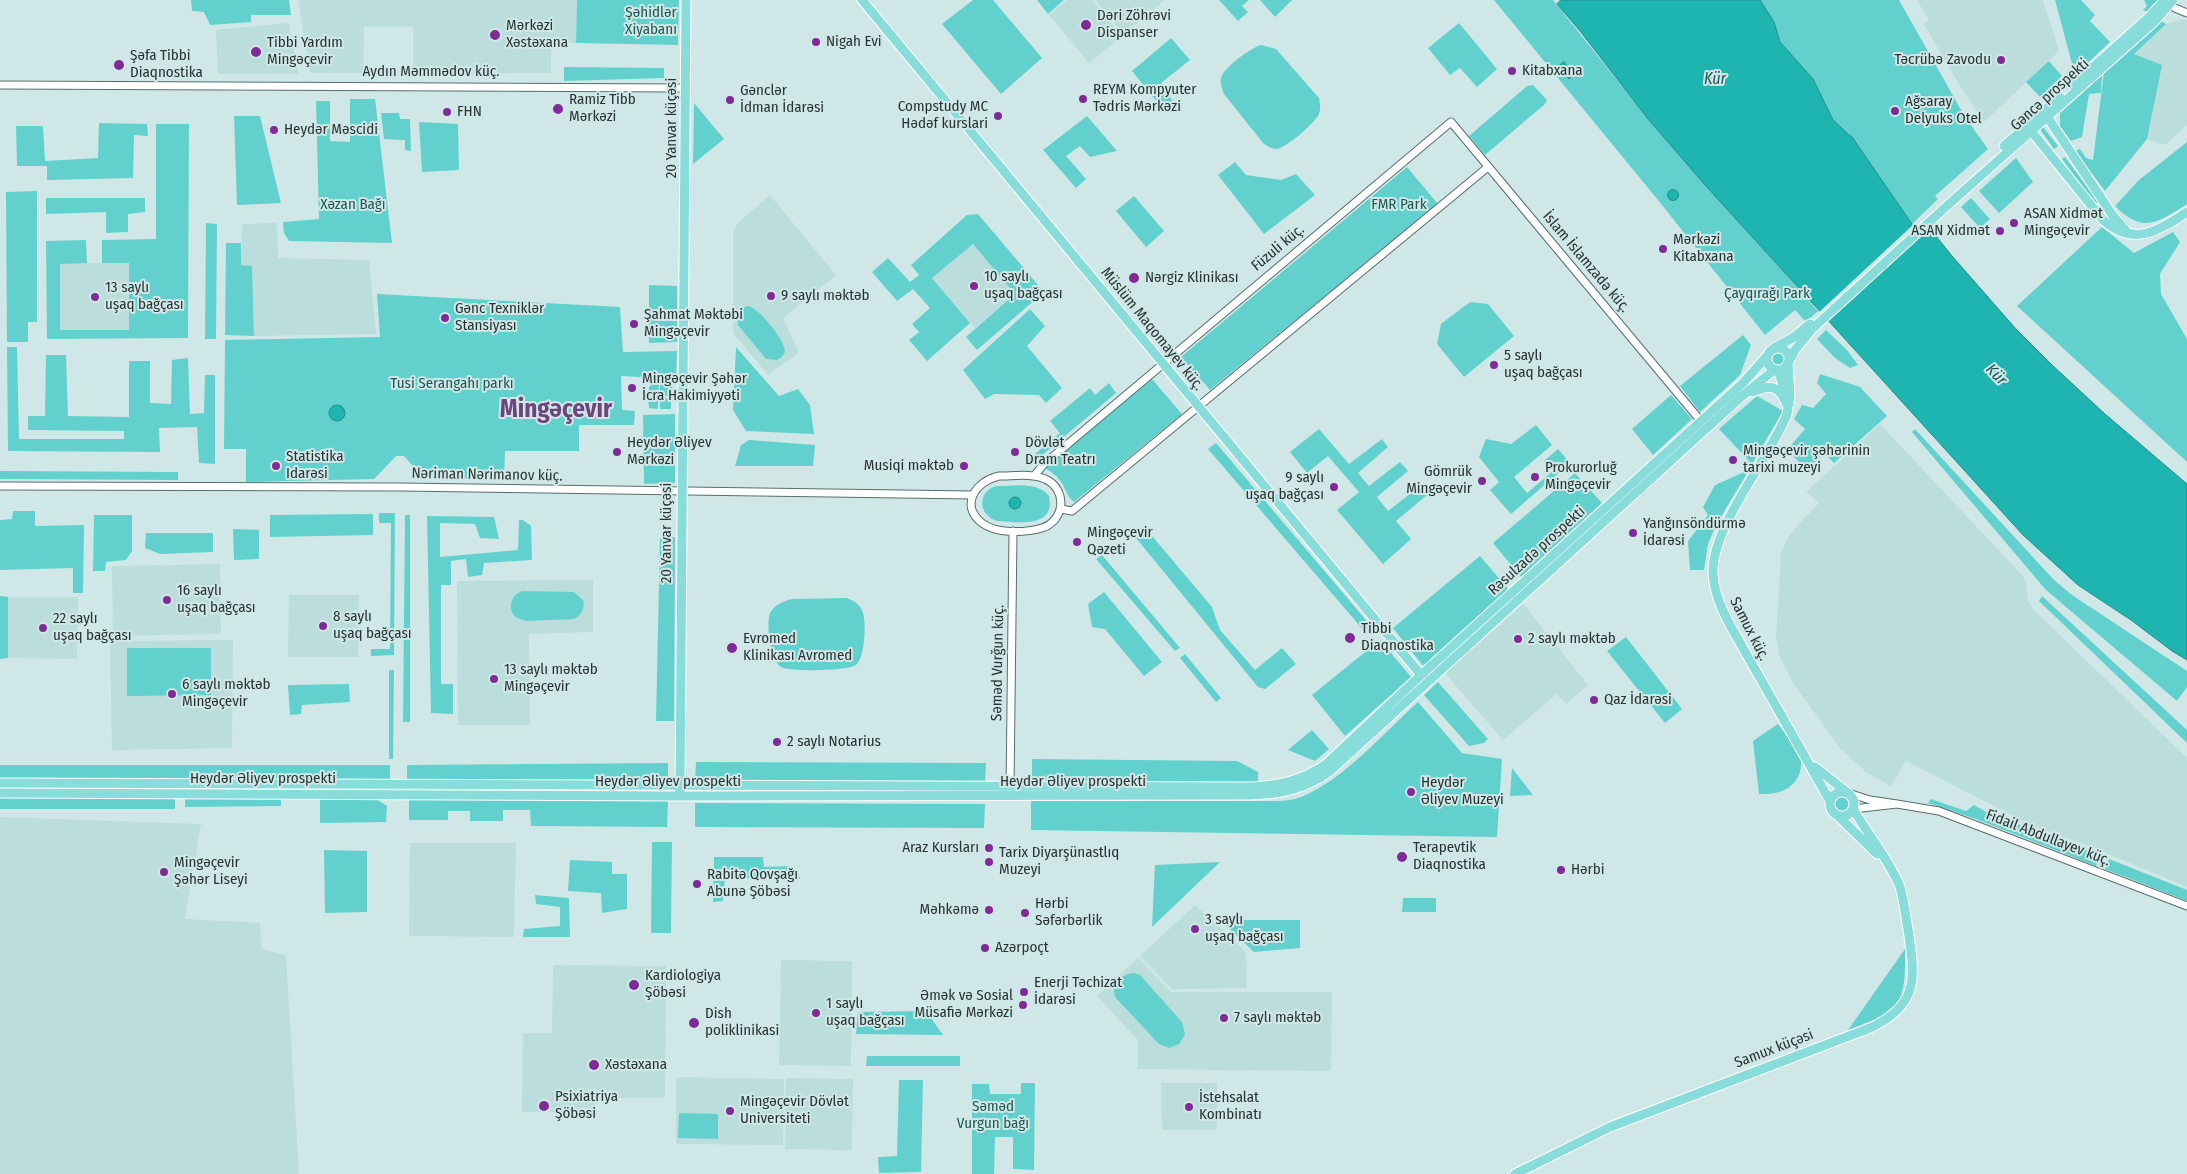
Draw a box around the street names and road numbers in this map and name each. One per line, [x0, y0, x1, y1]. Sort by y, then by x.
street label: Gəncə prospekti [2007, 55, 2093, 135]
street label: Aydın Məmmədov küç. [362, 63, 500, 81]
street label: 20 Yanvar küçəsi [663, 78, 681, 178]
street label: İslam İslamzadə küç. [1538, 208, 1634, 316]
street label: Füzuli küç. [1248, 221, 1308, 275]
street label: Müslüm Maqomayev küç. [1097, 264, 1207, 394]
street label: Nəriman Nərimanov küç. [411, 465, 563, 485]
street label: 20 Yanvar küçəsi [658, 483, 676, 583]
street label: Rəsulzadə prospekti [1485, 503, 1589, 599]
street label: Samux küç. [1725, 594, 1773, 664]
street label: Səməd Vurğun küç. [988, 605, 1008, 721]
street label: Heydər Əliyev prospekti [190, 770, 336, 788]
street label: Heydər Əliyev prospekti [595, 773, 741, 791]
street label: Heydər Əliyev prospekti [1000, 773, 1146, 791]
street label: Fidail Abdullayev küç. [1983, 806, 2113, 870]
street label: Samux küçəsi [1732, 1026, 1816, 1072]

